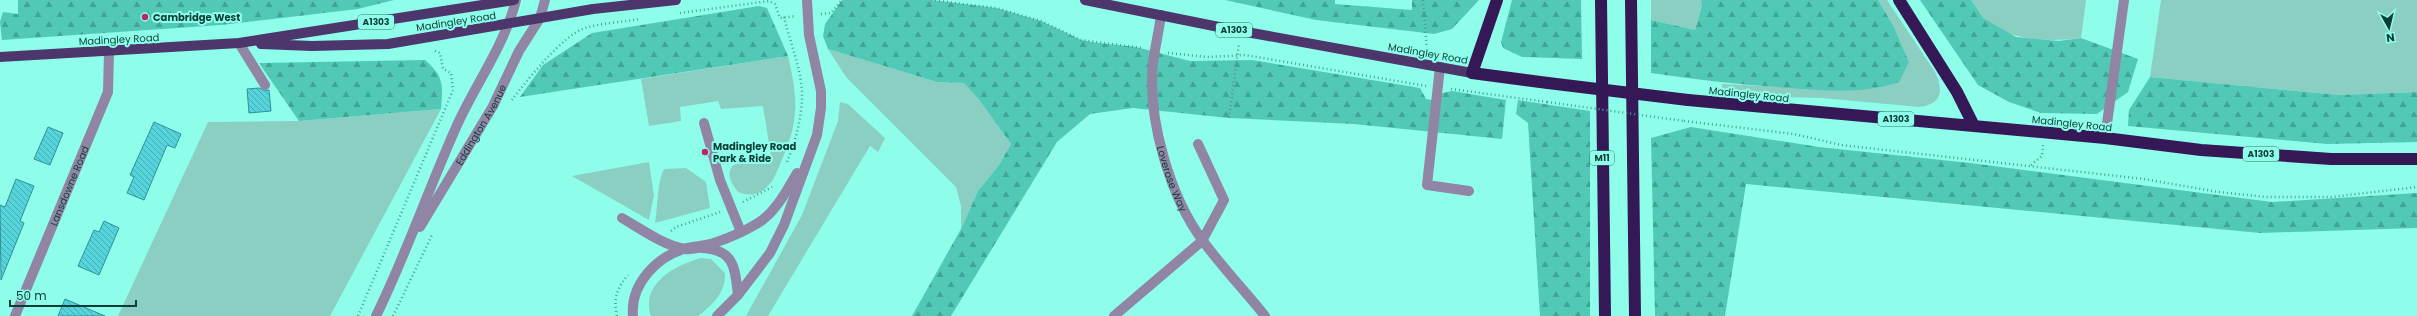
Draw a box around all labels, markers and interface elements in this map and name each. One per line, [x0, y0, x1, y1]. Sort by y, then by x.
street label: Madingley Road [415, 8, 497, 35]
north arrow [2369, 8, 2409, 48]
place label: Cambridge West [153, 10, 240, 25]
marker: Cambridge West [140, 12, 150, 22]
road number: A1303 [358, 15, 394, 29]
road number: A1303 [1216, 23, 1252, 37]
text: N [2385, 29, 2396, 46]
street label: Madingley Road [78, 30, 160, 49]
street label: Madingley Road [1387, 39, 1469, 68]
street label: Eddington Avenue [452, 82, 510, 168]
street label: Madingley Road [1708, 83, 1790, 106]
road number: A1303 [1878, 112, 1914, 126]
street label: Madingley Road [2031, 112, 2113, 135]
place label: Madingley Road Park & Ride [713, 139, 796, 166]
street label: Lansdowne Road [46, 144, 93, 228]
street label: Loverose Way [1153, 144, 1191, 215]
marker: Madingley Road Park & Ride [700, 147, 710, 157]
road number: A1303 [2243, 147, 2279, 161]
road number: M11 [1590, 151, 1614, 165]
scale bar [10, 282, 136, 308]
text: 50 m [16, 287, 47, 304]

